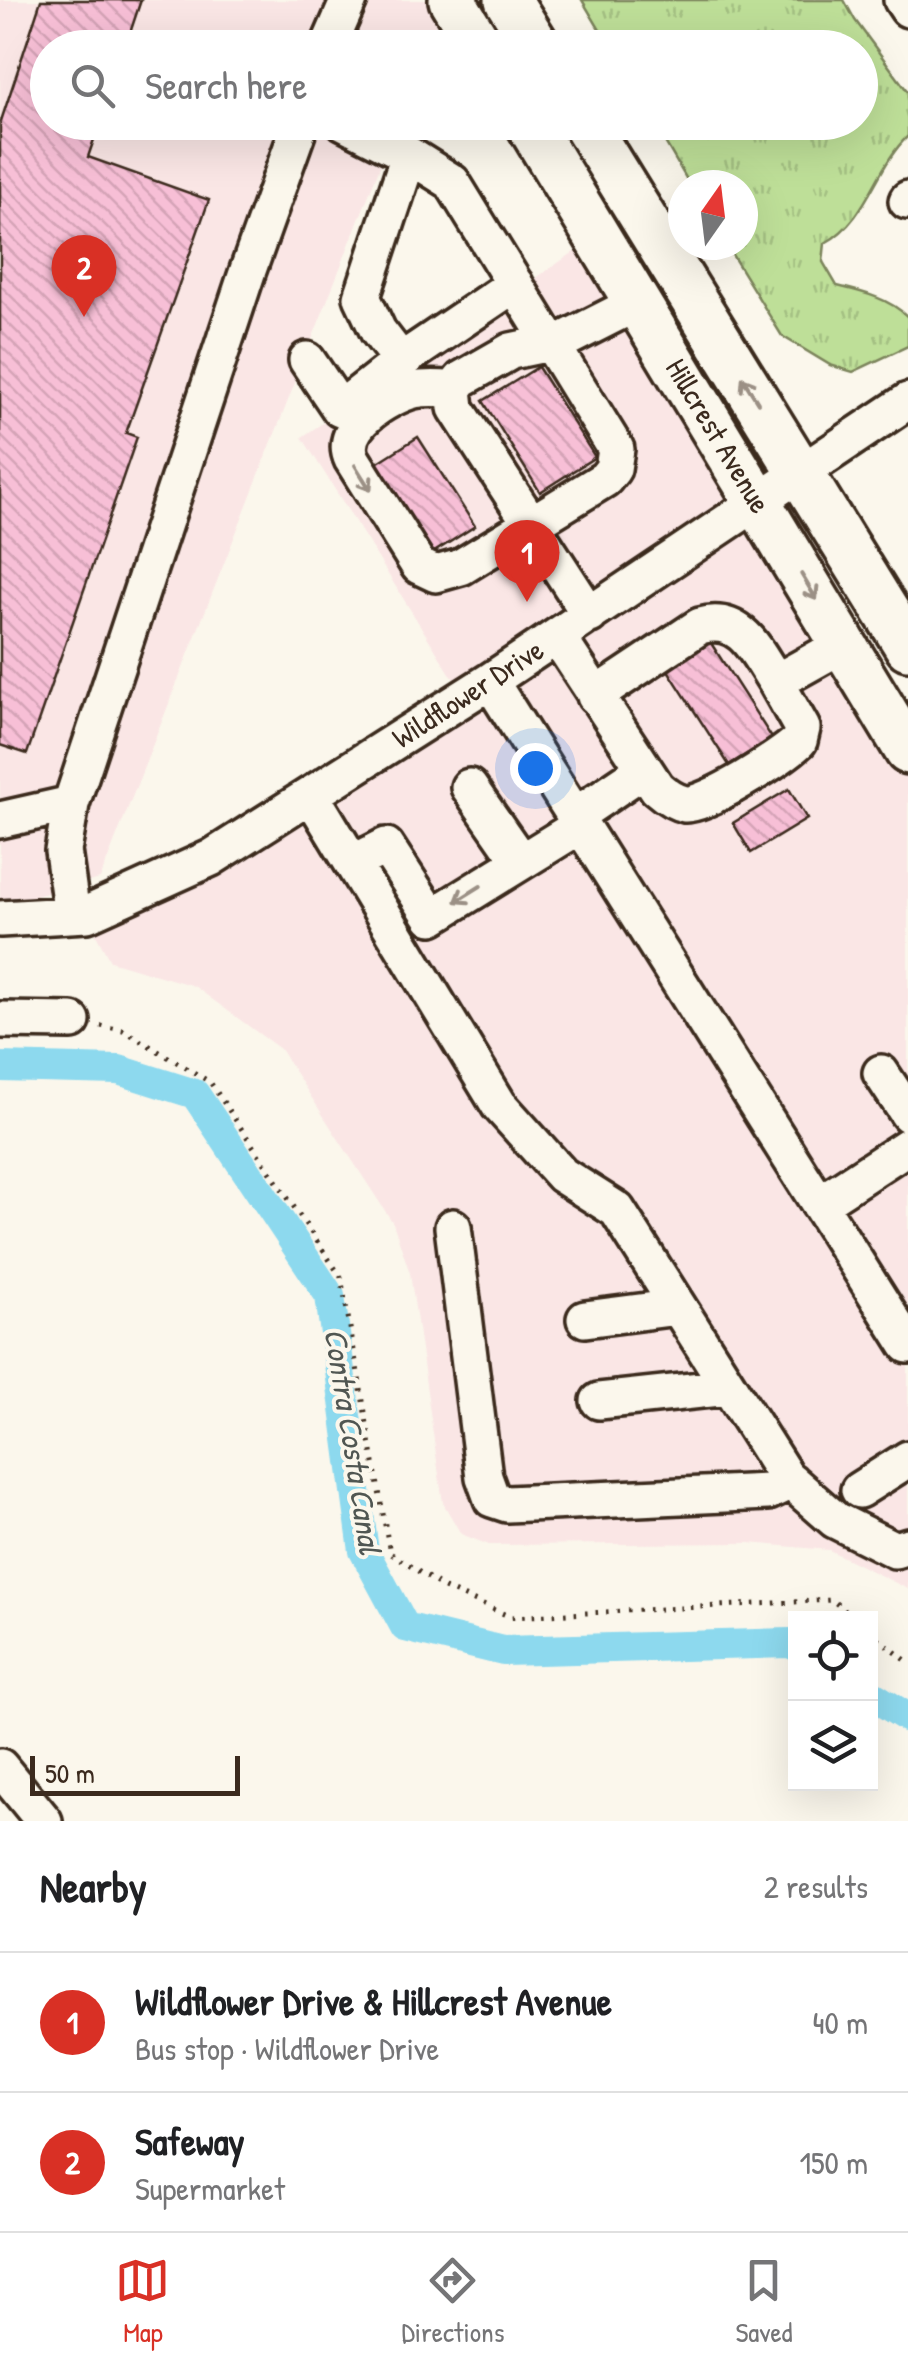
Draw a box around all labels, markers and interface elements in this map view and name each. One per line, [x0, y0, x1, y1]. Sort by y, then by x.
search box [30, 30, 878, 140]
icon: search [65, 58, 120, 113]
text: Search here [145, 59, 307, 111]
north arrow [668, 170, 758, 260]
pin: 2 [52, 234, 116, 317]
street label: Hillcrest Avenue [657, 351, 781, 520]
one-way arrow [740, 376, 760, 405]
one-way arrow [353, 463, 374, 492]
pin: 1 [494, 520, 560, 602]
one-way arrow [799, 572, 819, 601]
street label: Wildflower Drive [384, 629, 551, 757]
your location [510, 743, 561, 794]
one-way arrow [454, 884, 483, 905]
water label: Contra Costa Canal [314, 1325, 393, 1558]
map controls [788, 1611, 878, 1791]
button: locate [788, 1611, 878, 1701]
button: layers [788, 1701, 878, 1791]
scale bar [30, 1751, 240, 1796]
text: 50 m [45, 1754, 95, 1792]
text: Nearby [40, 1858, 147, 1915]
text: 2 results [764, 1865, 868, 1908]
text: Wildflower Drive & Hillcrest Avenue [135, 1975, 612, 2027]
text: 1 [67, 2001, 78, 2044]
text: 40 m [813, 2001, 868, 2044]
text: Bus stop · Wildflower Drive [135, 2027, 439, 2070]
text: Safeway [135, 2115, 245, 2167]
text: 2 [65, 2141, 80, 2184]
text: 150 m [799, 2141, 868, 2184]
text: Supermarket [135, 2167, 285, 2210]
tab: Map [115, 2253, 170, 2351]
tab: Directions [401, 2253, 504, 2351]
tab: Saved [735, 2253, 793, 2351]

